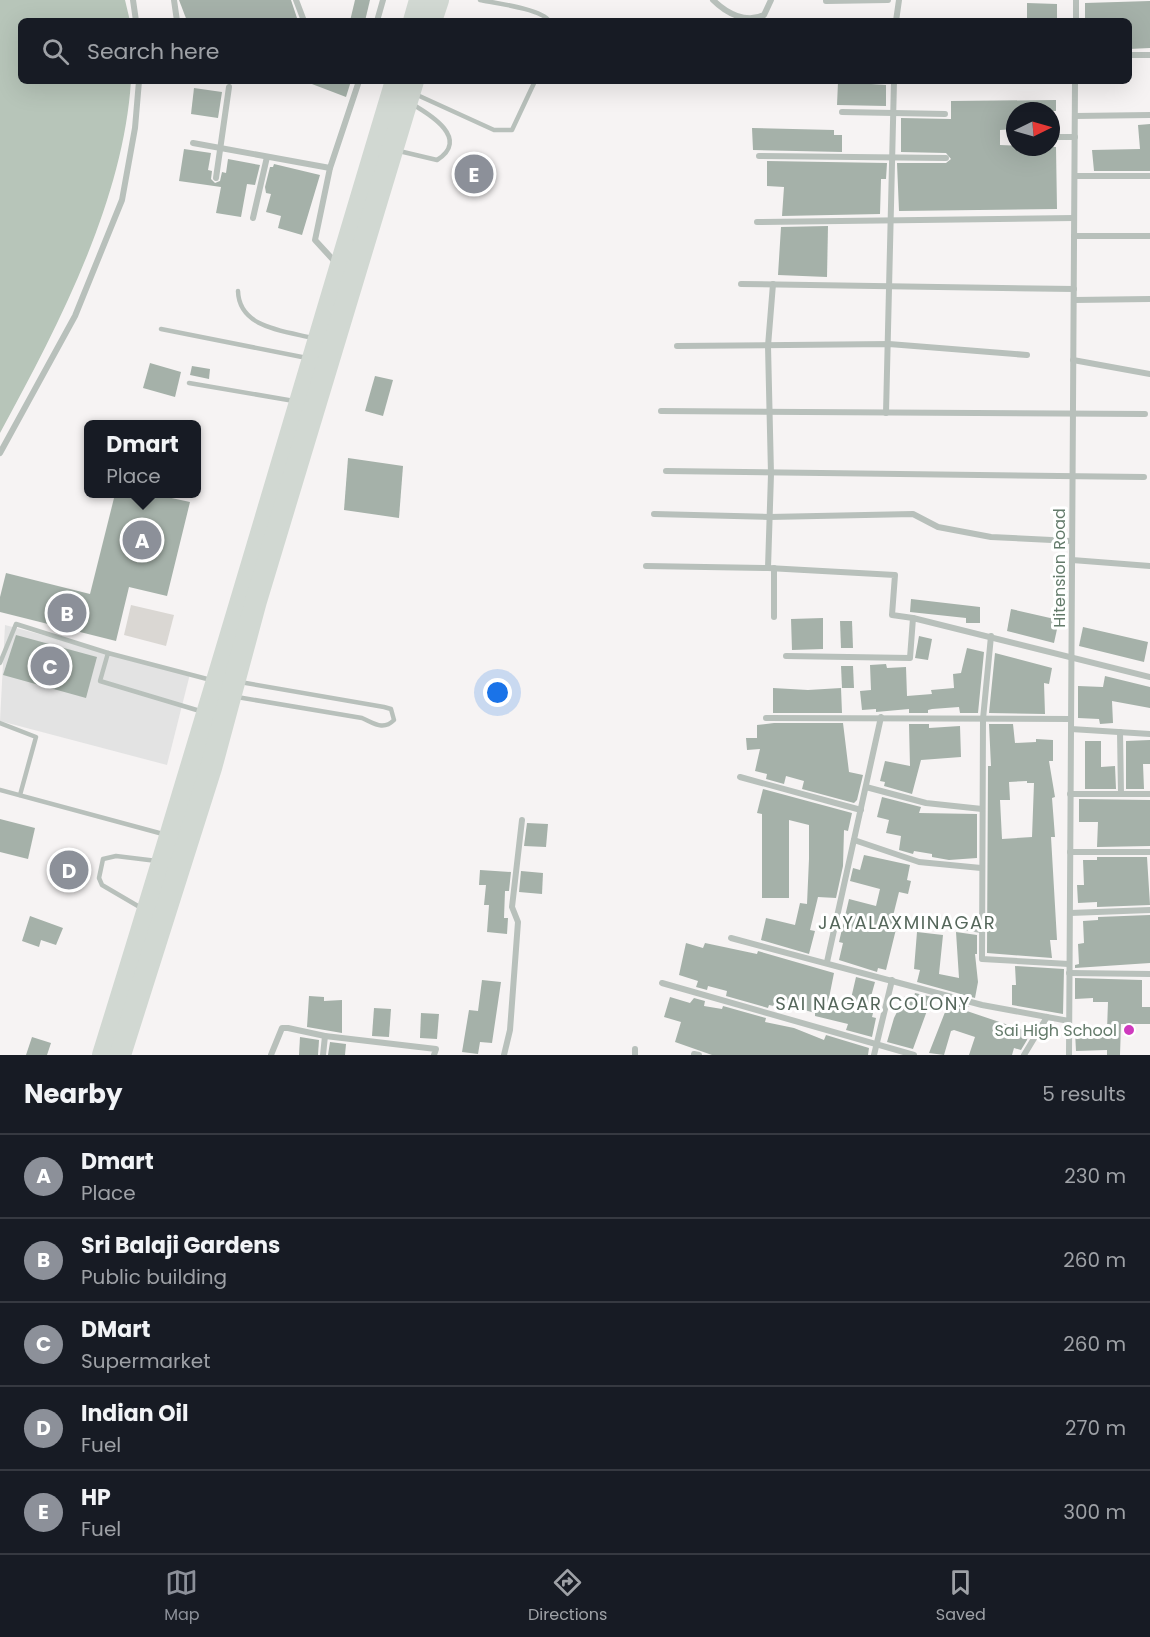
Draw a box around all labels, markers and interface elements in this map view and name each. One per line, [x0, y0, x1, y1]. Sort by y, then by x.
search box [18, 18, 1132, 84]
icon: search [39, 35, 72, 68]
text: Search here [87, 36, 220, 67]
north arrow [1006, 102, 1060, 156]
pin: E [454, 152, 494, 196]
popup [84, 420, 201, 498]
text: Dmart [106, 429, 179, 460]
text: Place [106, 462, 161, 490]
street label: Hitension Road [1048, 508, 1071, 628]
pin: A [122, 518, 162, 562]
pin: B [48, 590, 86, 636]
pin: C [31, 644, 70, 688]
your location [483, 678, 512, 707]
pin: D [50, 848, 88, 892]
district label: JAYALAXMINAGAR [818, 910, 996, 935]
district label: SAI NAGAR COLONY [775, 991, 971, 1016]
place label: Sai High School [994, 1019, 1117, 1042]
marker: Sai High School [1122, 1023, 1136, 1037]
text: Nearby [24, 1076, 122, 1112]
text: 5 results [1042, 1080, 1126, 1108]
text: Dmart [81, 1146, 154, 1177]
text: A [36, 1162, 51, 1190]
text: 230 m [1064, 1162, 1126, 1190]
text: Place [81, 1179, 136, 1207]
text: Sri Balaji Gardens [81, 1230, 280, 1261]
text: B [37, 1246, 50, 1274]
text: 260 m [1063, 1246, 1126, 1274]
text: Public building [81, 1263, 227, 1291]
text: DMart [81, 1314, 150, 1345]
text: C [36, 1330, 51, 1358]
text: 260 m [1063, 1330, 1126, 1358]
text: Supermarket [81, 1347, 210, 1375]
text: Indian Oil [81, 1398, 188, 1429]
text: D [36, 1414, 51, 1442]
text: 270 m [1065, 1414, 1126, 1442]
text: Fuel [81, 1431, 121, 1459]
text: HP [81, 1482, 111, 1513]
text: E [38, 1498, 49, 1526]
text: 300 m [1063, 1498, 1126, 1526]
text: Fuel [81, 1515, 121, 1543]
tab: Map [164, 1566, 200, 1627]
tab: Directions [528, 1566, 607, 1627]
tab: Saved [936, 1566, 986, 1627]

